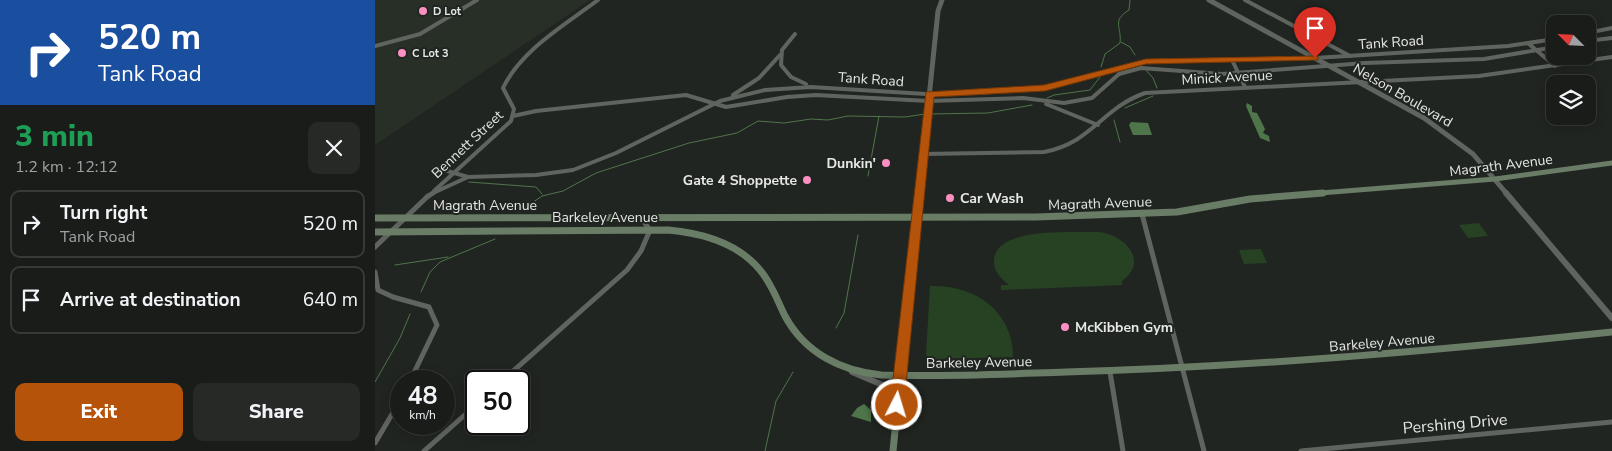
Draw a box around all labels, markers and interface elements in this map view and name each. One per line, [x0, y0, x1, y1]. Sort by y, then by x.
place label: D Lot [433, 4, 462, 19]
marker: D Lot [417, 5, 429, 17]
pin [1294, 7, 1336, 58]
text: 520 m [98, 14, 201, 61]
icon: arrive [1301, 14, 1329, 42]
north arrow [1546, 15, 1596, 65]
map controls [1546, 15, 1596, 125]
icon: right [15, 20, 80, 85]
street label: Tank Road [1357, 31, 1425, 54]
place label: C Lot 3 [412, 46, 449, 61]
marker: C Lot 3 [396, 47, 408, 59]
text: Tank Road [98, 59, 202, 89]
street label: Nelson Boulevard [1349, 59, 1456, 132]
street label: Minick Avenue [1181, 66, 1273, 89]
street label: Tank Road [837, 68, 905, 91]
button: layers [1546, 75, 1596, 125]
street label: Bennett Street [427, 106, 507, 183]
text: 3 min [15, 116, 94, 157]
button: close [308, 122, 360, 174]
street label: Magrath Avenue [1448, 150, 1554, 181]
place label: Dunkin' [826, 154, 876, 173]
text: 1.2 km · 12:12 [15, 156, 118, 178]
marker: Dunkin' [880, 157, 892, 169]
place label: Gate 4 Shoppette [683, 171, 797, 190]
marker: Gate 4 Shoppette [801, 174, 813, 186]
place label: Car Wash [960, 189, 1024, 208]
marker: Car Wash [944, 192, 956, 204]
street label: Magrath Avenue [1048, 192, 1152, 215]
street label: Magrath Avenue [433, 196, 537, 215]
text: Turn right [60, 200, 147, 226]
street label: Barkeley Avenue [552, 208, 658, 227]
icon: right [17, 210, 45, 238]
text: 520 m [303, 211, 358, 237]
text: Tank Road [60, 226, 135, 248]
icon: arrive [17, 286, 45, 314]
text: Arrive at destination [60, 287, 241, 313]
text: 640 m [303, 287, 358, 313]
place label: McKibben Gym [1075, 318, 1173, 337]
marker: McKibben Gym [1059, 321, 1071, 333]
street label: Barkeley Avenue [1328, 328, 1436, 357]
street label: Barkeley Avenue [926, 352, 1032, 373]
speed limit sign: 50 [465, 370, 530, 435]
position arrow [870, 378, 922, 430]
text: 48 [407, 379, 438, 413]
button: Exit [15, 383, 183, 441]
button: Share [193, 383, 360, 441]
text: km/h [409, 407, 436, 423]
street label: Pershing Drive [1402, 408, 1508, 440]

